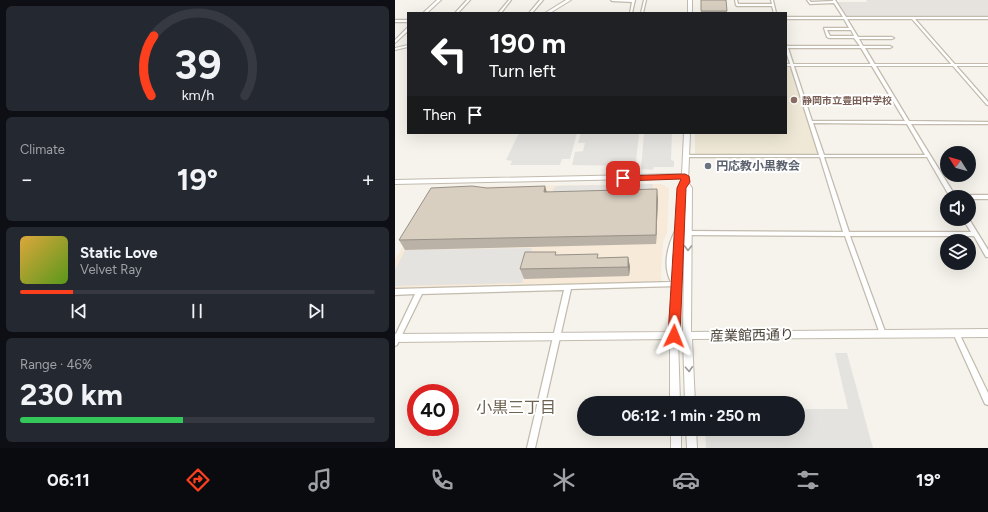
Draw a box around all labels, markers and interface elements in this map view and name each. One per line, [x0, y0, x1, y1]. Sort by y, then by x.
text: 190 m [489, 26, 566, 60]
icon: left [423, 28, 475, 80]
text: 39 [174, 39, 221, 89]
text: Turn left [489, 60, 556, 82]
text: km/h [181, 86, 214, 104]
place label: 静岡市立豊田中学校 [802, 94, 892, 107]
marker: 静岡市立豊田中学校 [789, 95, 799, 105]
icon: arrive [464, 104, 486, 126]
text: Then [423, 106, 456, 124]
text: Climate [20, 142, 65, 157]
north arrow [940, 146, 976, 182]
map controls [940, 146, 976, 270]
place label: 円応教小黒教会 [716, 159, 800, 173]
text: 19° [177, 161, 218, 198]
pin [606, 161, 640, 195]
marker: 円応教小黒教会 [703, 161, 713, 171]
text: − [20, 166, 34, 193]
text: + [361, 166, 375, 193]
icon: arrive [612, 167, 634, 189]
button: sound [940, 190, 976, 226]
button: layers [940, 234, 976, 270]
text: Static Love [80, 244, 158, 262]
one-way arrow [684, 245, 692, 251]
text: Velvet Ray [80, 262, 142, 277]
icon: previous [68, 300, 90, 322]
icon: pause [186, 300, 208, 322]
icon: next [305, 300, 327, 322]
position arrow [653, 315, 695, 357]
street label: 産業館西通り [710, 326, 794, 345]
text: Range · 46% [20, 357, 92, 372]
one-way arrow [684, 366, 693, 372]
text: 230 km [20, 376, 123, 413]
speed limit sign: 40 [407, 384, 459, 436]
district label: 小黒三丁目 [476, 398, 556, 417]
text: 06:12 · 1 min · 250 m [621, 407, 761, 425]
icon: directions [184, 466, 212, 494]
icon: music [306, 466, 334, 494]
icon: phone [428, 466, 456, 494]
icon: climate [550, 466, 578, 494]
icon: car [672, 466, 700, 494]
icon: filters [794, 466, 822, 494]
text: 06:11 [47, 469, 90, 491]
text: 19° [916, 469, 941, 491]

